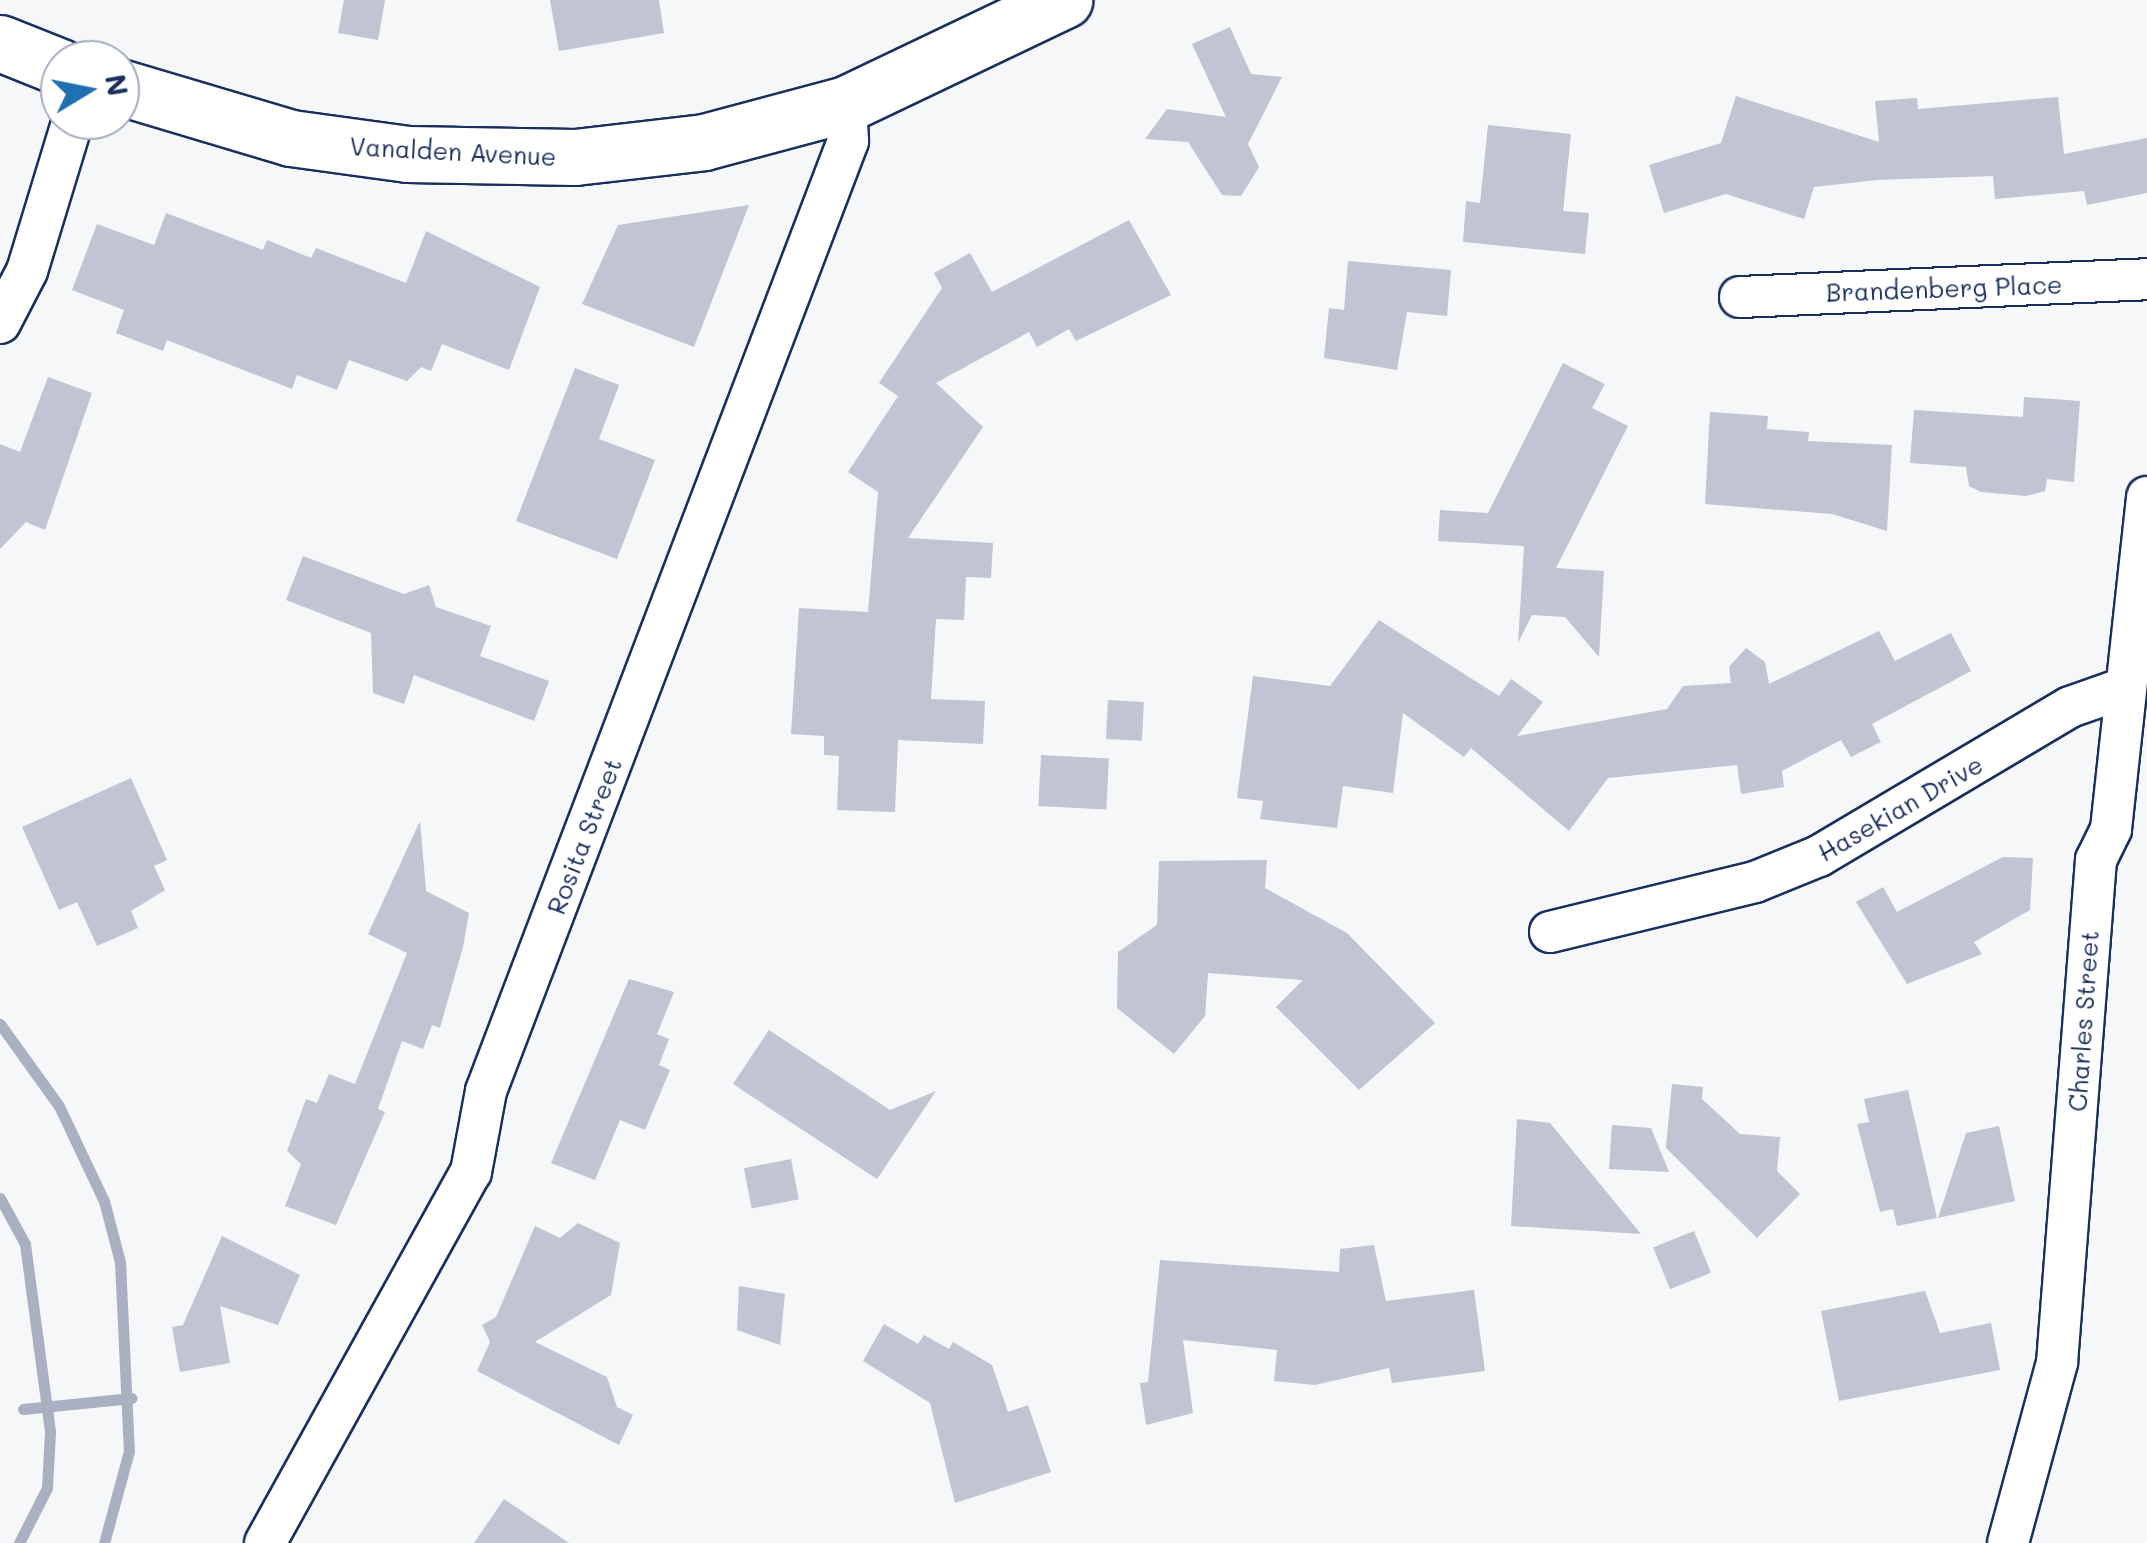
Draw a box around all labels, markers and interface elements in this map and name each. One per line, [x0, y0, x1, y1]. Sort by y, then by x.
north arrow [40, 40, 140, 140]
text: N [98, 72, 137, 99]
street label: Vanalden Avenue [349, 131, 557, 171]
street label: Brandenberg Place [1825, 269, 2063, 307]
street label: Hasekian Drive [1812, 749, 1988, 867]
street label: Rosita Street [540, 754, 628, 918]
street label: Charles Street [2062, 929, 2104, 1113]

